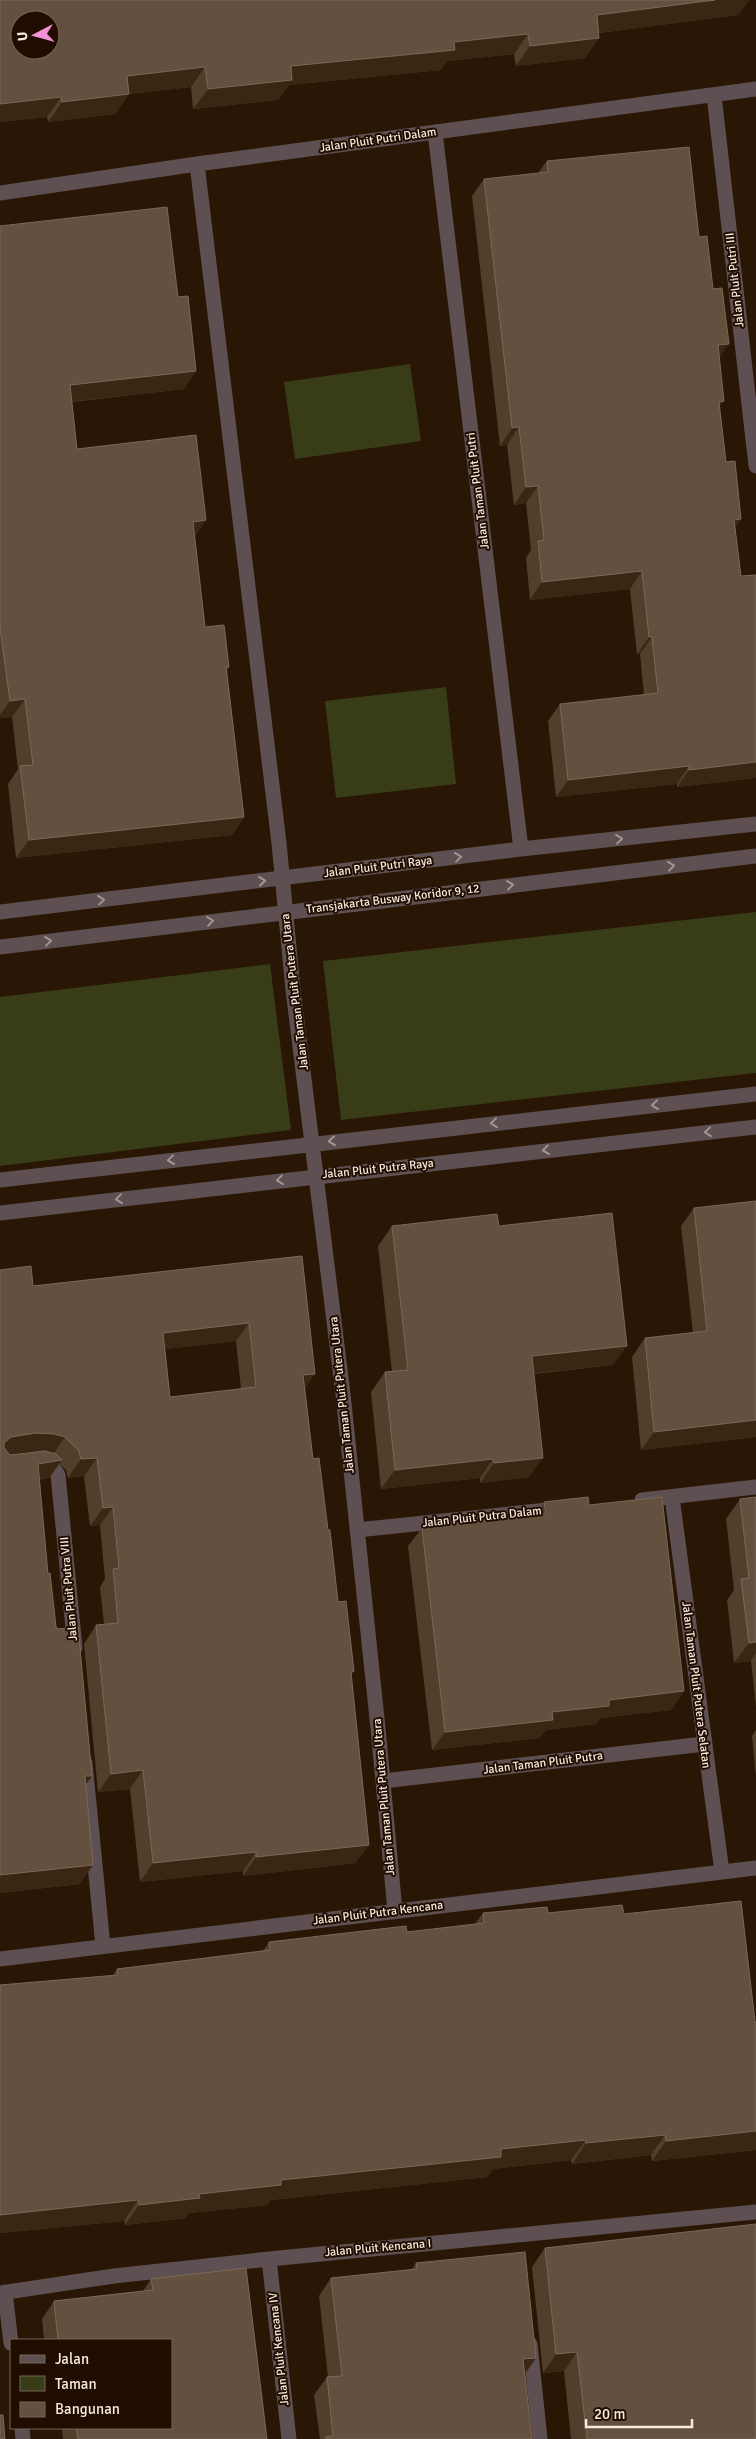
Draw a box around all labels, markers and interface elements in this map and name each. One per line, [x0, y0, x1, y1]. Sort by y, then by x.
north arrow [10, 10, 60, 60]
text: U [14, 31, 32, 42]
street label: Jalan Pluit Putri Dalam [319, 124, 437, 156]
street label: Jalan Pluit Putri III [723, 232, 747, 328]
street label: Jalan Taman Pluit Putri [463, 432, 493, 550]
one-way arrow [616, 834, 624, 845]
street label: Jalan Pluit Putri Raya [323, 853, 433, 881]
one-way arrow [454, 853, 462, 863]
one-way arrow [668, 861, 676, 872]
one-way arrow [258, 876, 266, 887]
one-way arrow [506, 880, 514, 891]
street label: Transjakarta Busway Koridor 9, 12 [305, 881, 481, 917]
one-way arrow [97, 895, 105, 906]
street label: Jalan Taman Pluit Putera Utara [278, 913, 312, 1071]
one-way arrow [206, 916, 214, 927]
one-way arrow [45, 936, 53, 947]
one-way arrow [651, 1099, 659, 1110]
one-way arrow [490, 1117, 498, 1128]
one-way arrow [703, 1126, 711, 1137]
one-way arrow [328, 1136, 336, 1147]
one-way arrow [542, 1144, 550, 1155]
one-way arrow [167, 1154, 175, 1165]
street label: Jalan Pluit Putra Raya [322, 1156, 434, 1182]
one-way arrow [276, 1174, 284, 1185]
one-way arrow [115, 1193, 123, 1204]
street label: Jalan Taman Pluit Putera Utara [326, 1316, 358, 1474]
street label: Jalan Pluit Putra Dalam [421, 1503, 543, 1531]
street label: Jalan Pluit Putra VIII [57, 1536, 81, 1642]
street label: Jalan Taman Pluit Putera Selatan [678, 1601, 714, 1769]
street label: Jalan Taman Pluit Putera Utara [370, 1718, 398, 1876]
street label: Jalan Taman Pluit Putra [482, 1748, 604, 1778]
street label: Jalan Pluit Putra Kencana [312, 1898, 444, 1928]
street label: Jalan Pluit Kencana I [324, 2236, 432, 2260]
street label: Jalan Pluit Kencana IV [266, 2292, 292, 2406]
legend [10, 2339, 172, 2429]
text: Jalan [55, 2350, 89, 2368]
text: Taman [55, 2375, 97, 2393]
scale bar [586, 2396, 692, 2428]
text: Bangunan [55, 2400, 120, 2418]
text: 20 m [594, 2405, 625, 2423]

